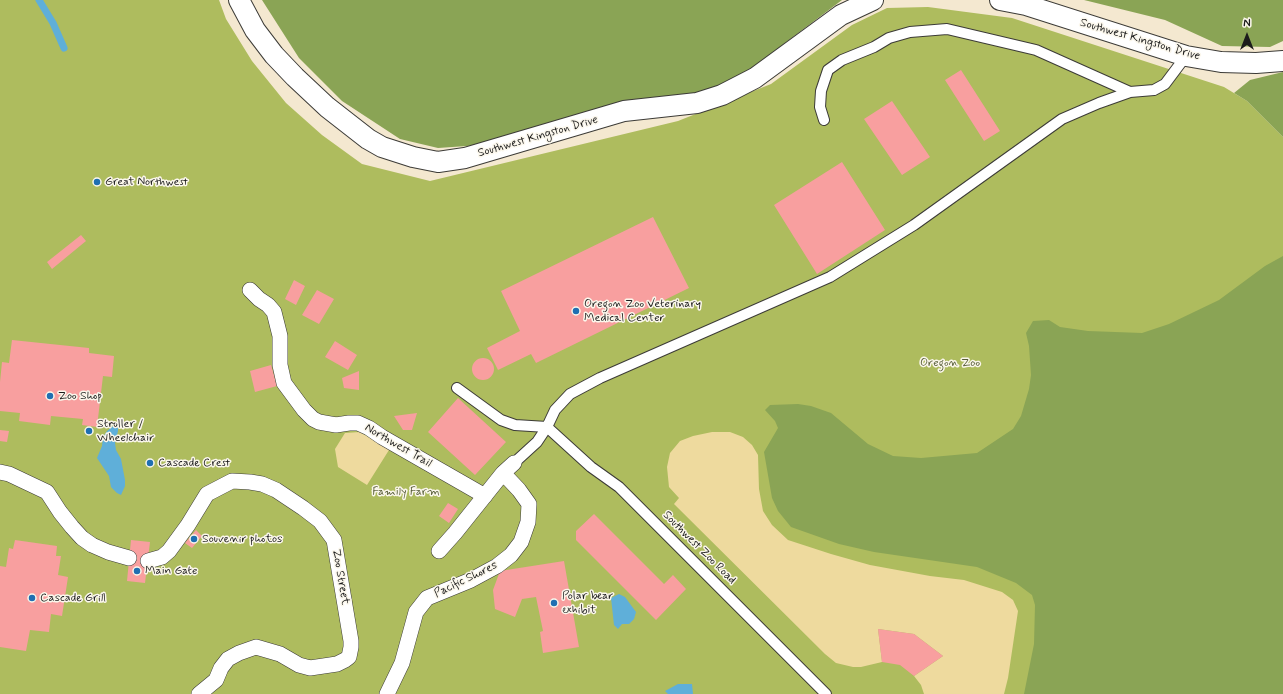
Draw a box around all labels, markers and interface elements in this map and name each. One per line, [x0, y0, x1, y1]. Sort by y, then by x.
street label: Southwest Kingston Drive [1078, 16, 1202, 64]
north arrow [1227, 16, 1267, 56]
text: N [1243, 17, 1251, 31]
street label: Southwest Kingston Drive [476, 113, 600, 161]
place label: Great Northwest [105, 175, 188, 189]
marker: Great Northwest [92, 177, 102, 187]
place label: Oregon Zoo Veterinary Medical Center [584, 297, 701, 325]
marker: Oregon Zoo Veterinary Medical Center [571, 306, 581, 316]
park label: Oregon Zoo [920, 356, 980, 370]
place label: Zoo Shop [58, 389, 102, 403]
marker: Zoo Shop [45, 391, 55, 401]
place label: Stroller / Wheelchair [97, 417, 154, 445]
street label: Northwest Trail [362, 421, 434, 471]
marker: Stroller / Wheelchair [84, 426, 94, 436]
place label: Cascade Crest [158, 456, 230, 470]
marker: Cascade Crest [145, 458, 155, 468]
park label: Family Farm [372, 485, 440, 499]
street label: Southwest Zoo Road [659, 508, 739, 588]
place label: Souvenir photos [202, 532, 282, 546]
marker: Souvenir photos [189, 534, 199, 544]
street label: Zoo Street [328, 548, 352, 606]
street label: Pacific Shores [432, 559, 500, 601]
place label: Main Gate [145, 564, 198, 578]
marker: Main Gate [132, 566, 142, 576]
place label: Polar bear exhibit [562, 589, 613, 617]
place label: Cascade Grill [40, 591, 106, 605]
marker: Cascade Grill [27, 593, 37, 603]
marker: Polar bear exhibit [549, 598, 559, 608]

